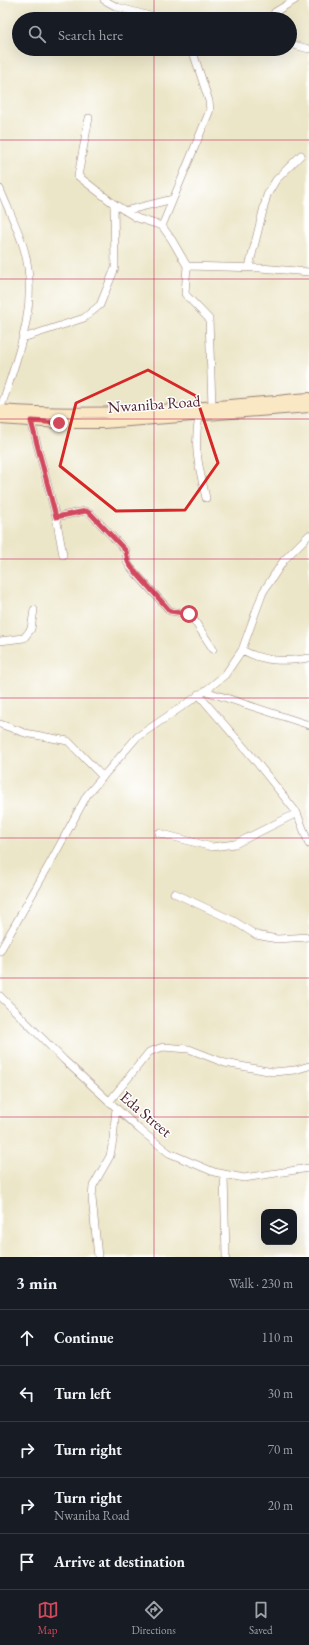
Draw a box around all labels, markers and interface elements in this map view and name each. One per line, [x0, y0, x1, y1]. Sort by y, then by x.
search box [12, 12, 297, 56]
icon: search [26, 23, 48, 45]
text: Search here [58, 25, 123, 44]
street label: Nwaniba Road [107, 390, 202, 418]
route end [50, 414, 68, 432]
route start [180, 605, 198, 623]
street label: Eda Street [116, 1086, 176, 1142]
map controls [261, 1209, 297, 1245]
button: layers [261, 1209, 297, 1245]
text: 3 min [16, 1272, 57, 1294]
text: Walk · 230 m [229, 1275, 293, 1292]
icon: ahead [16, 1327, 38, 1349]
text: Continue [54, 1328, 114, 1347]
text: 110 m [262, 1329, 293, 1346]
icon: left [16, 1383, 38, 1405]
text: Turn left [54, 1384, 111, 1403]
text: 30 m [268, 1385, 293, 1402]
icon: right [16, 1439, 38, 1461]
text: Turn right [54, 1440, 122, 1459]
text: 70 m [268, 1441, 293, 1458]
text: Turn right [54, 1488, 122, 1507]
icon: right [16, 1495, 38, 1517]
text: 20 m [268, 1497, 293, 1514]
text: Nwaniba Road [54, 1507, 130, 1524]
icon: arrive [16, 1551, 38, 1573]
text: Arrive at destination [54, 1552, 185, 1571]
tab: Map [37, 1599, 59, 1637]
tab: Directions [132, 1599, 176, 1637]
tab: Saved [249, 1599, 272, 1637]

